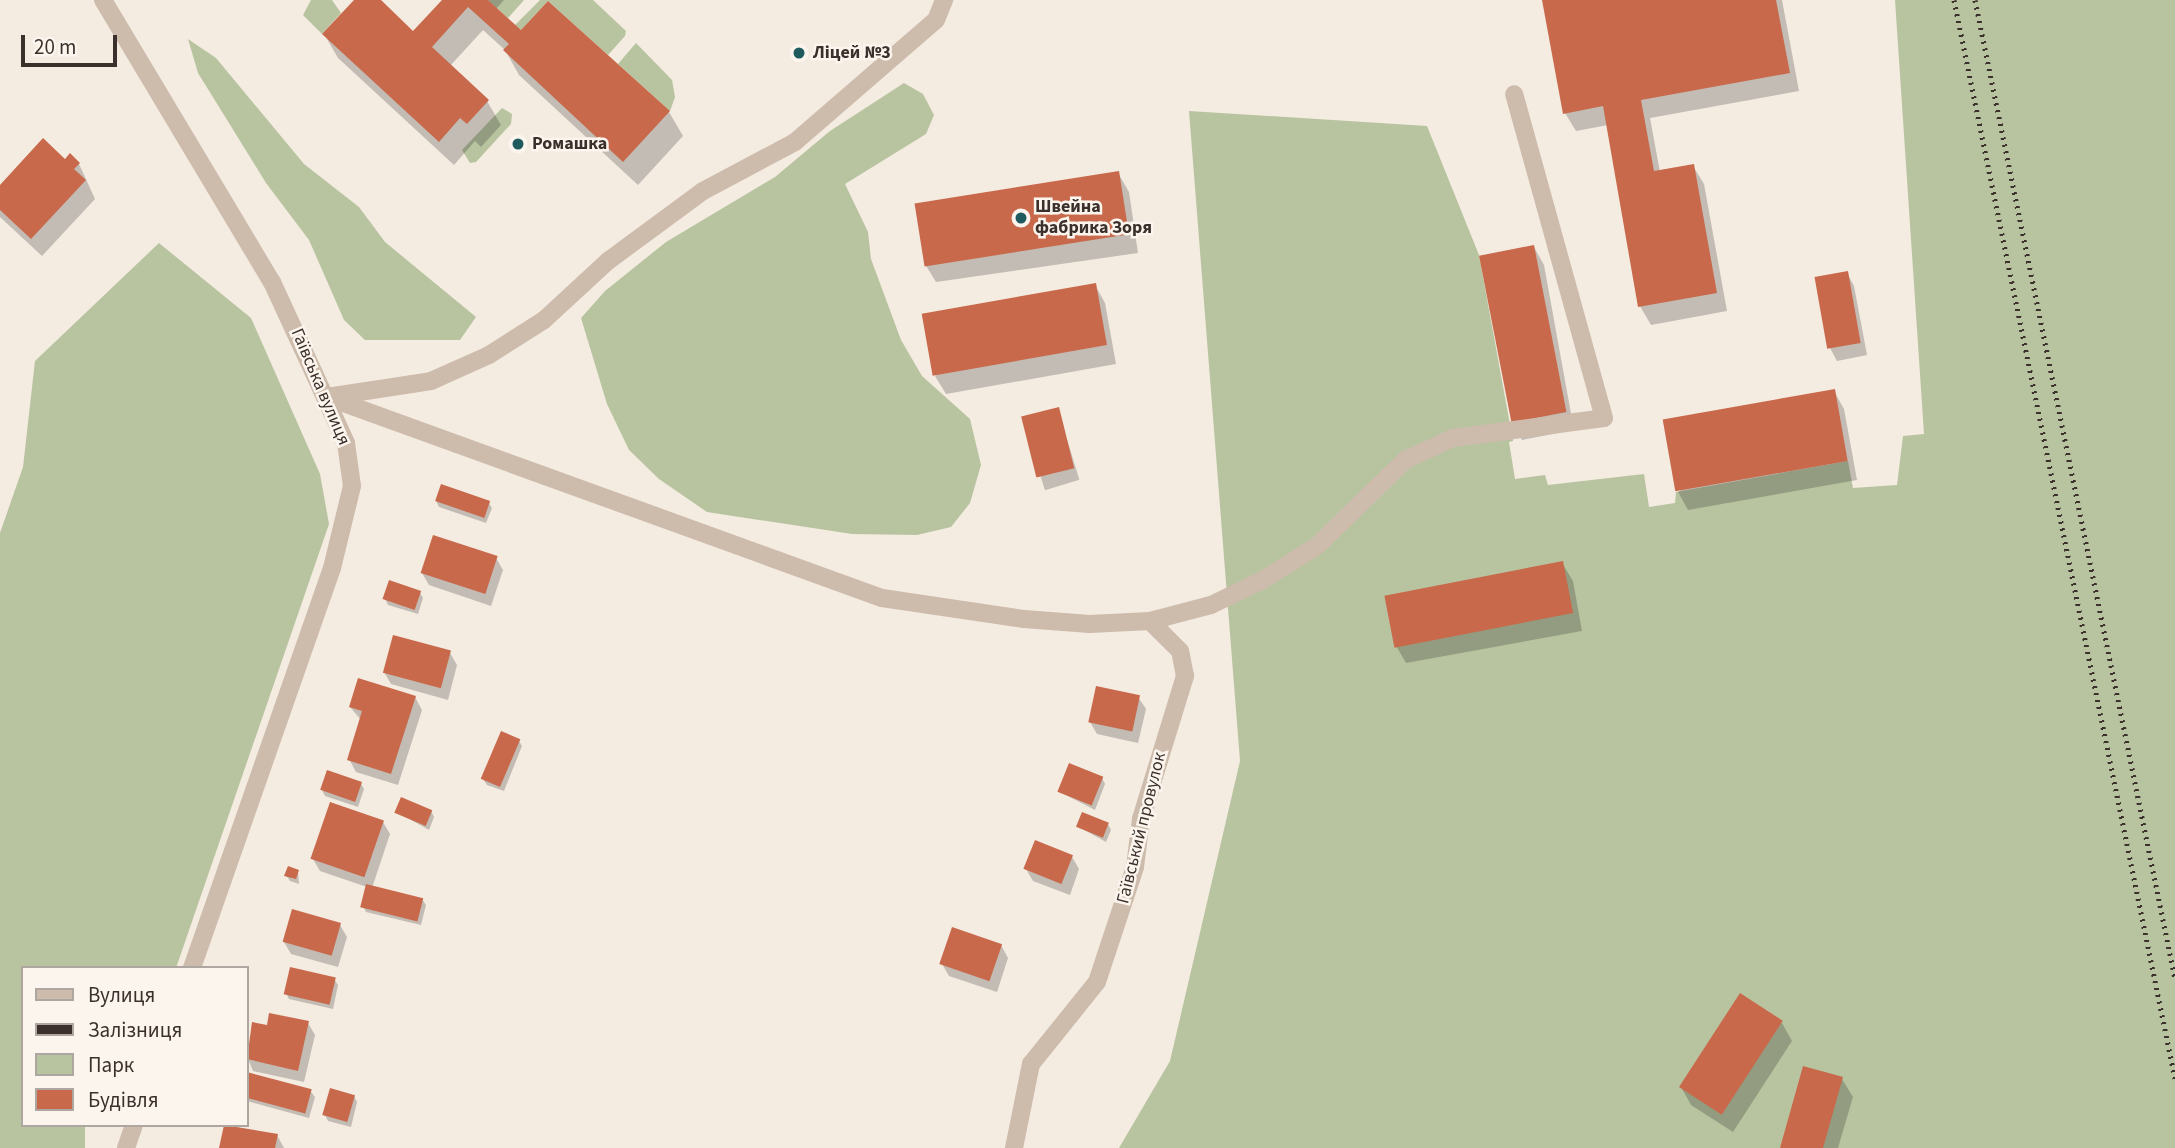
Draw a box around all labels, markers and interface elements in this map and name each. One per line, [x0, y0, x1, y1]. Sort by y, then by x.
scale bar [24, 21, 121, 65]
text: 20 m [34, 32, 76, 62]
place label: Ліцей №3 [813, 42, 891, 64]
marker: Ліцей №3 [791, 45, 807, 61]
place label: Ромашка [532, 133, 607, 155]
marker: Ромашка [510, 136, 526, 152]
place label: Швейна фабрика Зоря [1035, 197, 1152, 240]
marker: Швейна фабрика Зоря [1013, 210, 1029, 226]
street label: Гаївська вулиця [286, 325, 354, 449]
street label: Гаївський провулок [1113, 750, 1171, 906]
legend [21, 966, 248, 1127]
text: Вулиця [88, 980, 155, 1010]
text: Залізниця [88, 1015, 182, 1045]
text: Парк [88, 1050, 134, 1080]
text: Будівля [88, 1085, 159, 1115]

